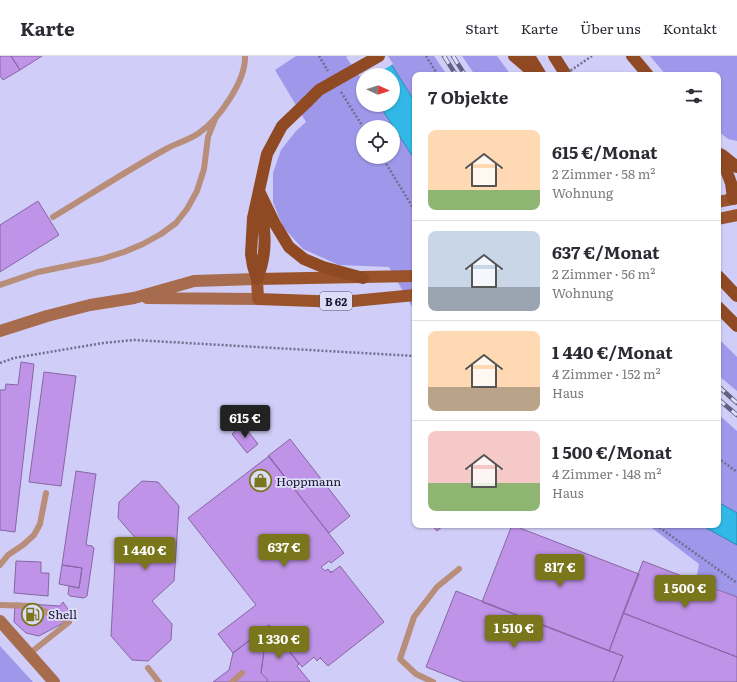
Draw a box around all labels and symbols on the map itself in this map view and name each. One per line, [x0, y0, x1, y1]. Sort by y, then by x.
north arrow [356, 68, 400, 112]
road number: B 62 [320, 292, 352, 310]
pin: 615 € [217, 405, 273, 439]
shop icon: Hoppmann [247, 468, 273, 494]
place label: Hoppmann [276, 472, 341, 490]
pin: 637 € [256, 534, 312, 568]
pin: 1 440 € [108, 537, 182, 571]
pin: 817 € [532, 554, 588, 588]
pin: 1 500 € [648, 575, 722, 609]
fuel station icon: Shell [19, 601, 45, 627]
place label: Shell [48, 605, 77, 623]
pin: 1 510 € [477, 615, 551, 649]
pin: 1 330 € [242, 626, 316, 660]

